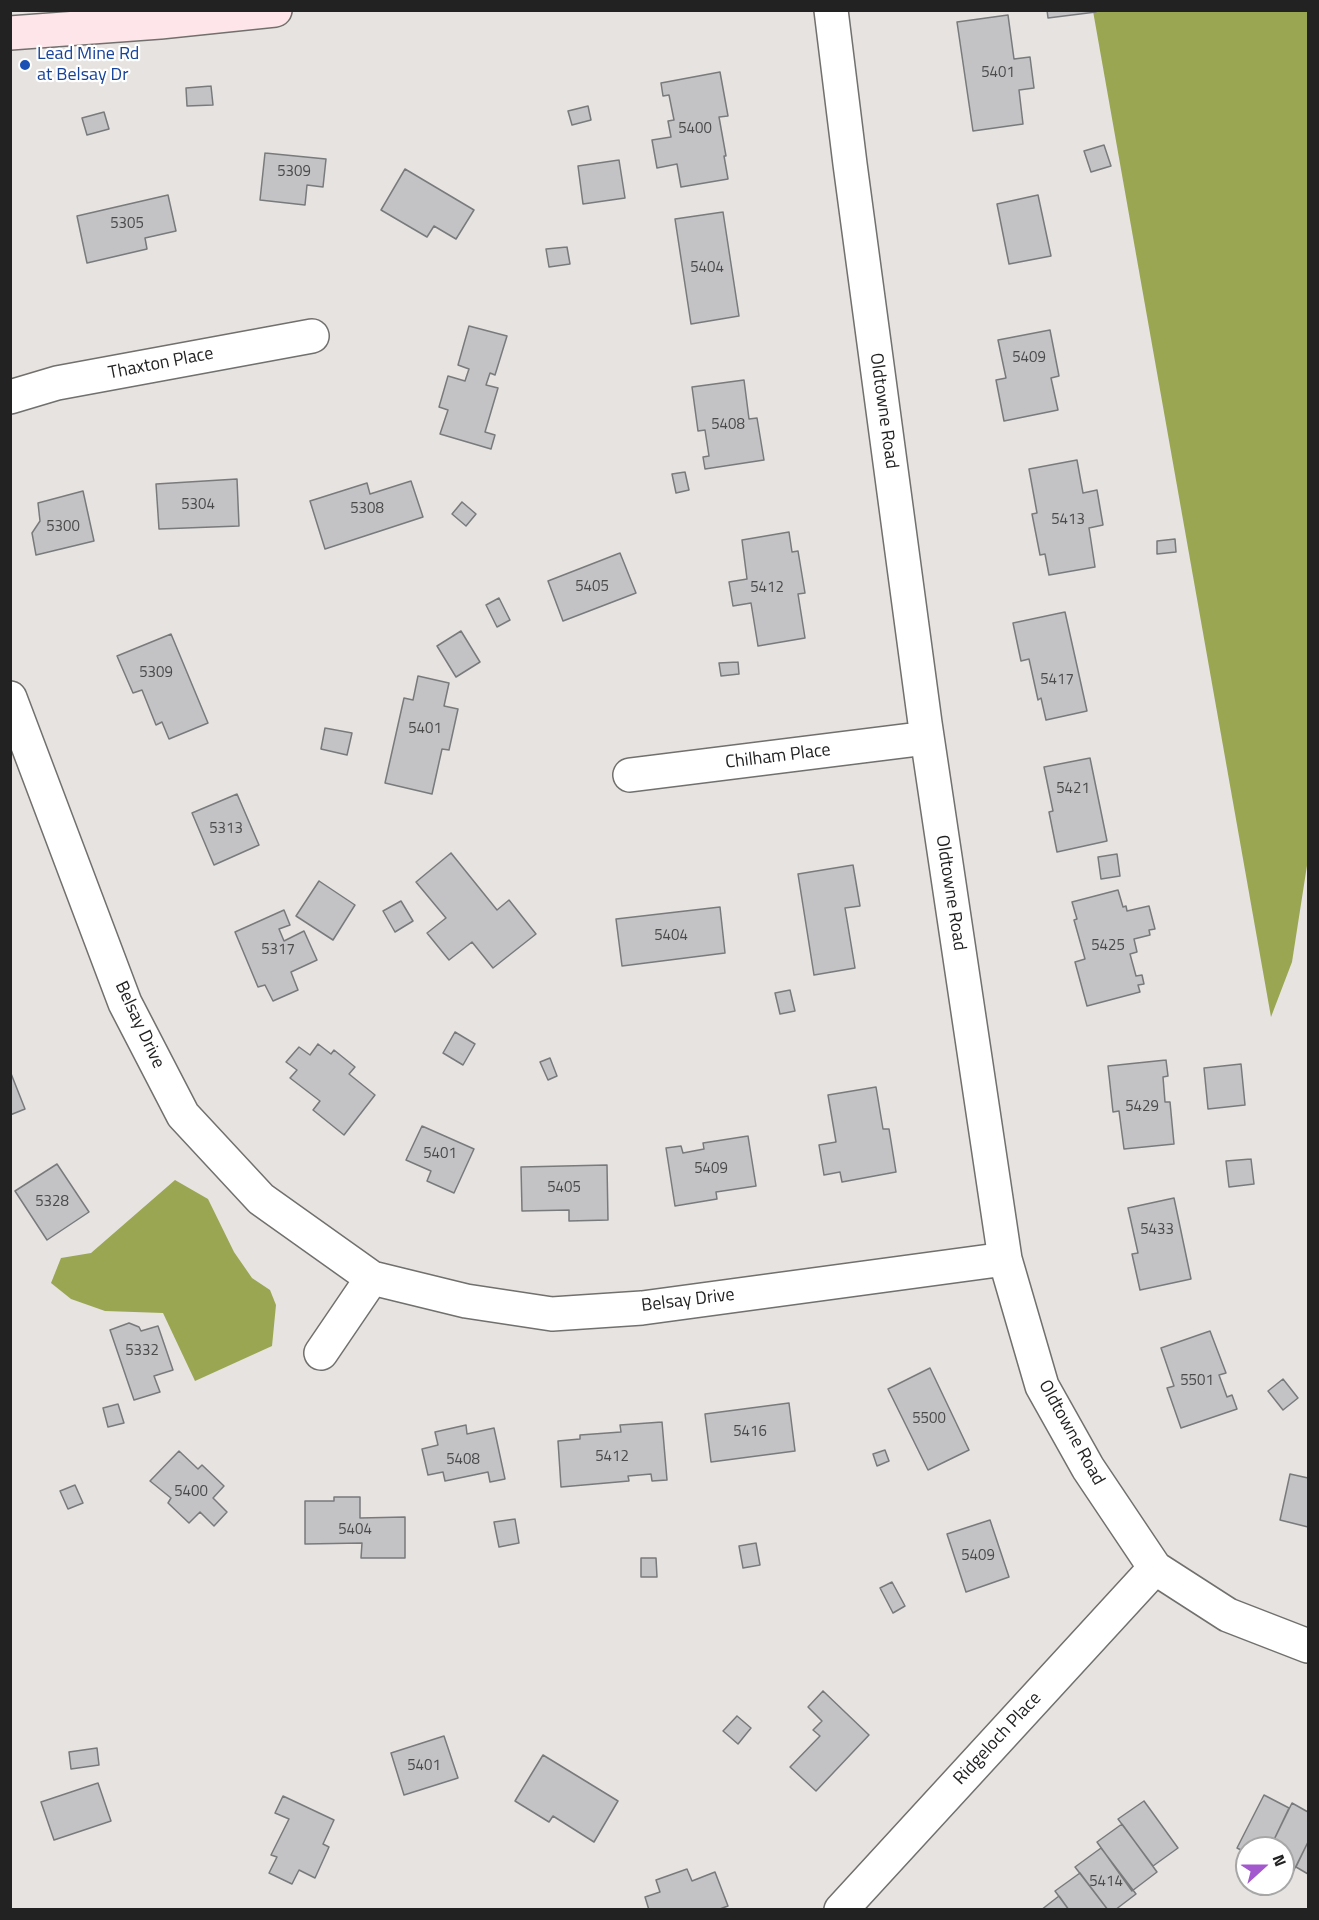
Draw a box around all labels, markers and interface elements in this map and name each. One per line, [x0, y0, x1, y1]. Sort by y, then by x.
place label: Lead Mine Rd at Belsay Dr [37, 44, 139, 86]
marker: Lead Mine Rd at Belsay Dr [18, 58, 32, 72]
house number: 5401 [981, 64, 1015, 82]
house number: 5400 [678, 120, 712, 138]
house number: 5309 [277, 163, 311, 181]
house number: 5305 [110, 215, 144, 233]
house number: 5404 [690, 259, 724, 277]
street label: Thaxton Place [107, 343, 215, 385]
house number: 5409 [1012, 349, 1046, 367]
street label: Oldtowne Road [864, 352, 902, 470]
house number: 5408 [711, 416, 745, 434]
house number: 5304 [181, 496, 215, 514]
house number: 5308 [350, 500, 384, 518]
house number: 5413 [1051, 511, 1085, 529]
house number: 5300 [46, 518, 80, 536]
house number: 5405 [575, 578, 609, 596]
house number: 5412 [750, 579, 784, 597]
house number: 5309 [139, 664, 173, 682]
house number: 5417 [1040, 671, 1074, 689]
house number: 5401 [408, 720, 442, 738]
street label: Chilham Place [724, 740, 832, 774]
house number: 5421 [1056, 780, 1090, 798]
house number: 5313 [209, 820, 243, 838]
street label: Oldtowne Road [930, 834, 970, 952]
house number: 5404 [654, 927, 688, 945]
house number: 5425 [1091, 937, 1125, 955]
house number: 5317 [261, 941, 295, 959]
street label: Belsay Drive [109, 978, 169, 1072]
house number: 5429 [1125, 1098, 1159, 1116]
house number: 5401 [423, 1145, 457, 1163]
house number: 5409 [694, 1160, 728, 1178]
house number: 5405 [547, 1179, 581, 1197]
house number: 5328 [35, 1193, 69, 1211]
house number: 5433 [1140, 1221, 1174, 1239]
street label: Belsay Drive [640, 1285, 736, 1317]
house number: 5332 [125, 1342, 159, 1360]
house number: 5501 [1180, 1372, 1214, 1390]
street label: Oldtowne Road [1033, 1377, 1109, 1489]
house number: 5500 [912, 1410, 946, 1428]
house number: 5416 [733, 1423, 767, 1441]
house number: 5412 [595, 1448, 629, 1466]
house number: 5408 [446, 1451, 480, 1469]
house number: 5400 [174, 1483, 208, 1501]
house number: 5404 [338, 1521, 372, 1539]
house number: 5409 [961, 1547, 995, 1565]
street label: Ridgeloch Place [950, 1688, 1046, 1790]
house number: 5401 [407, 1757, 441, 1775]
north arrow [1235, 1836, 1295, 1896]
text: N [1267, 1851, 1293, 1870]
house number: 5414 [1089, 1873, 1123, 1891]

